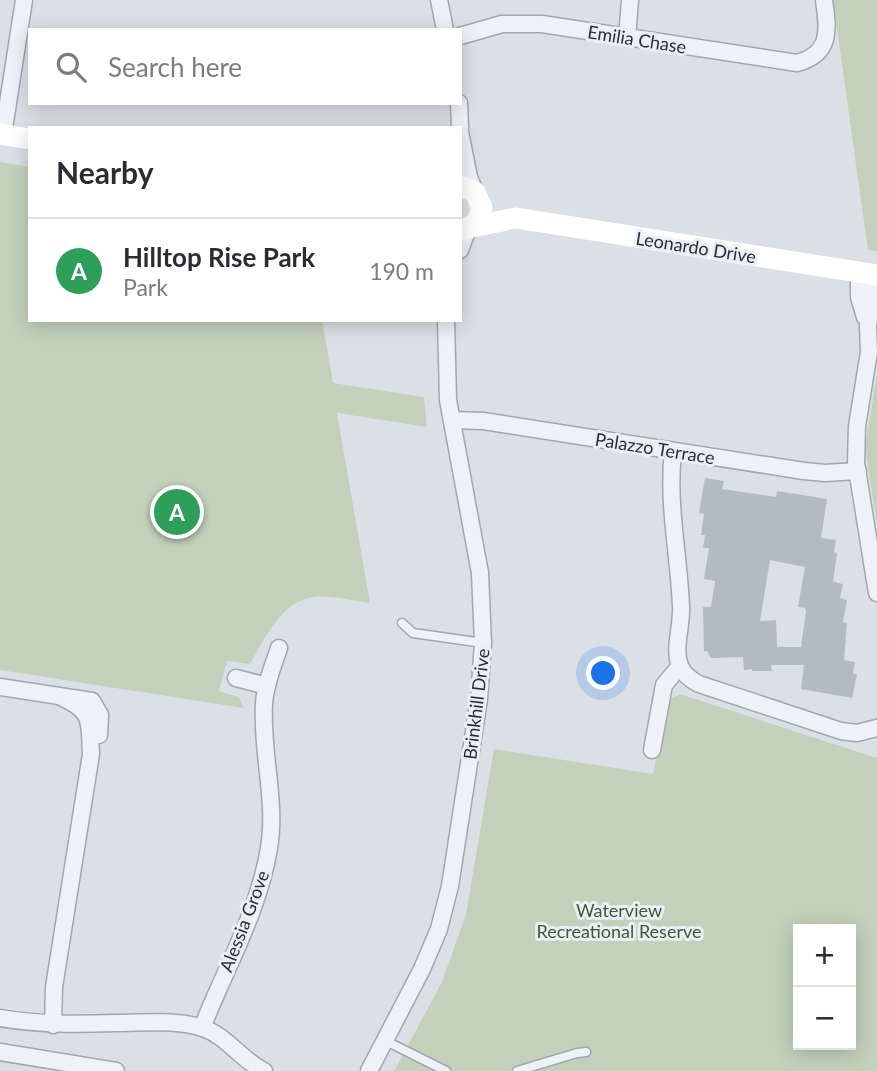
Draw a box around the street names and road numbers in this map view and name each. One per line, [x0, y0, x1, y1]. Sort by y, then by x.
street label: Emilia Chase [586, 20, 688, 58]
street label: Leonardo Drive [634, 227, 758, 267]
street label: Palazzo Terrace [594, 428, 716, 468]
street label: Brinkhill Drive [458, 647, 494, 761]
street label: Alessia Grove [215, 867, 273, 975]

